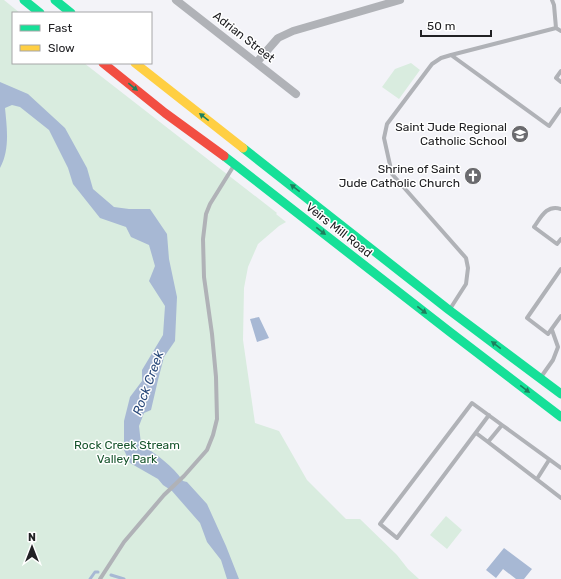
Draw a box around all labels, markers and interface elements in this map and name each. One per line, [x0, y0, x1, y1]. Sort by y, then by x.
street label: Adrian Street [210, 9, 278, 66]
legend [12, 12, 152, 64]
scale bar [421, 12, 491, 38]
text: 50 m [427, 19, 455, 33]
text: Fast [48, 21, 72, 35]
text: Slow [48, 41, 75, 55]
one-way arrow [128, 83, 138, 92]
one-way arrow [199, 114, 209, 122]
place label: Saint Jude Regional Catholic School [395, 120, 507, 148]
school or university icon: Saint Jude Regional Catholic School [510, 124, 530, 144]
place label: Shrine of Saint Jude Catholic Church [339, 162, 460, 190]
church icon: Shrine of Saint Jude Catholic Church [463, 166, 483, 186]
one-way arrow [289, 184, 300, 193]
street label: Veirs Mill Road [303, 200, 375, 260]
one-way arrow [315, 227, 326, 235]
one-way arrow [417, 306, 428, 315]
one-way arrow [491, 341, 502, 350]
water label: Rock Creek [129, 348, 167, 417]
one-way arrow [520, 385, 531, 394]
park label: Rock Creek Stream Valley Park [74, 438, 180, 466]
north arrow [12, 527, 52, 567]
text: N [28, 531, 36, 544]

